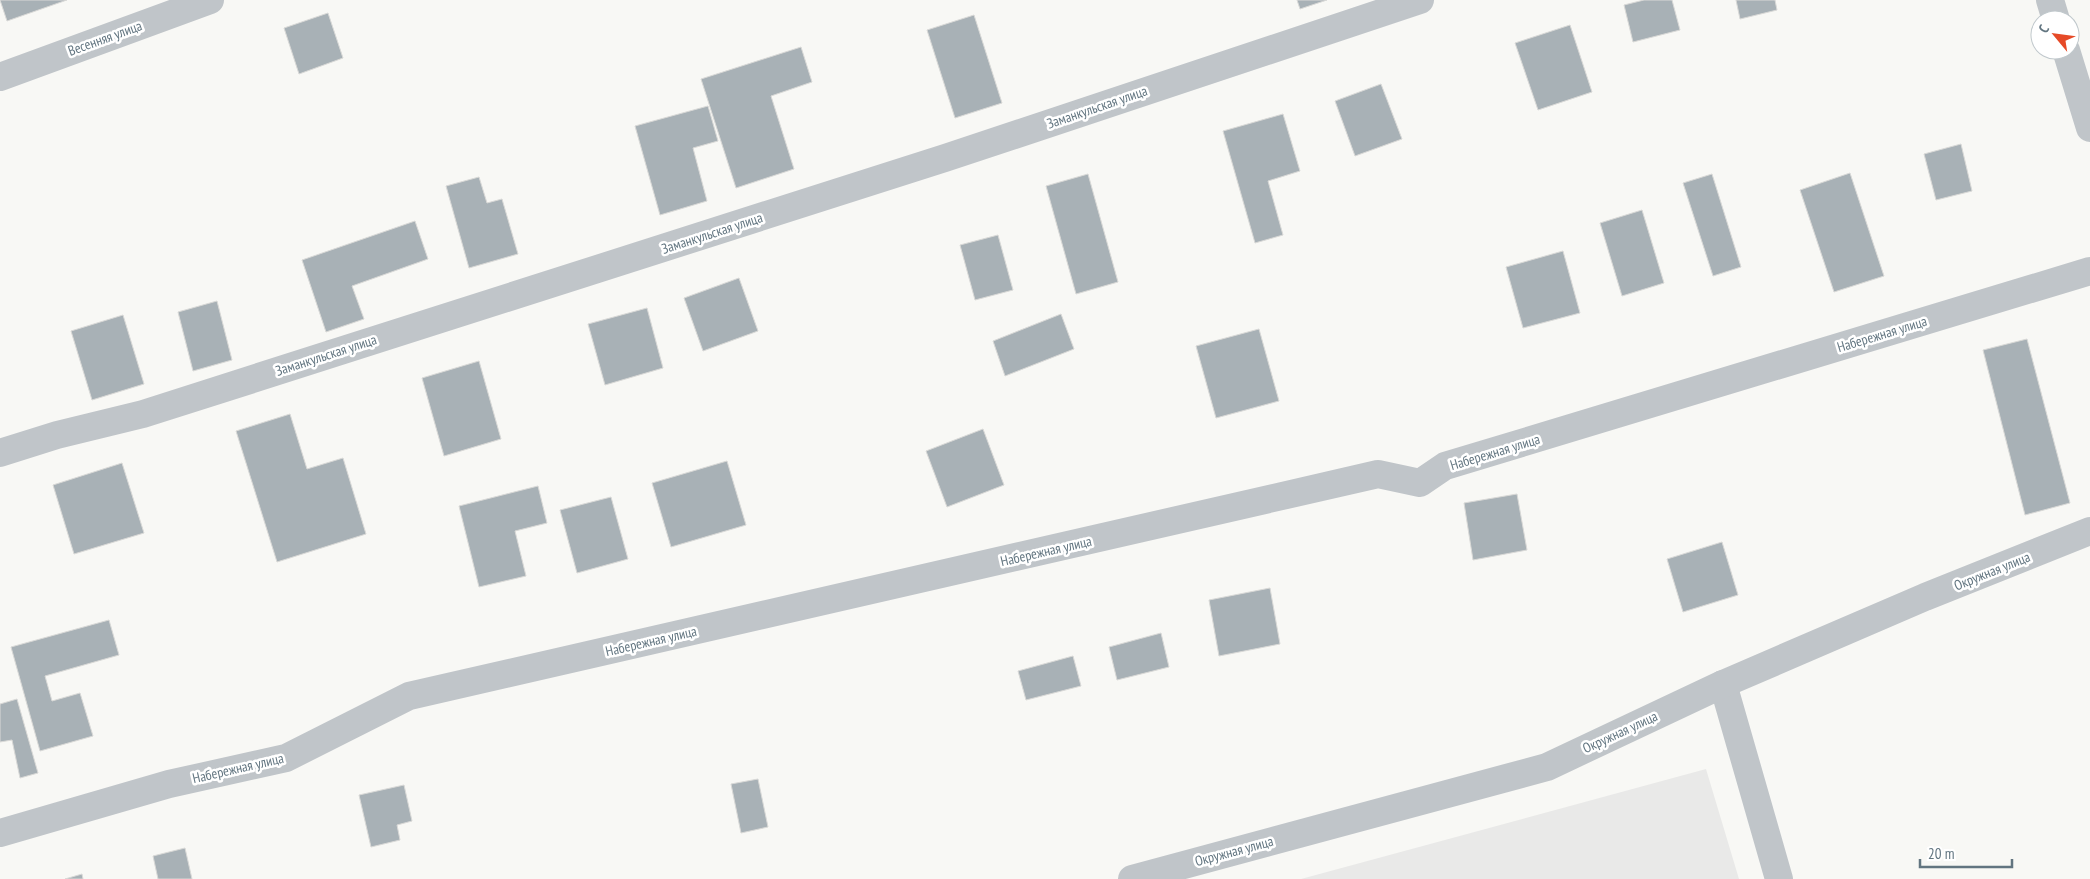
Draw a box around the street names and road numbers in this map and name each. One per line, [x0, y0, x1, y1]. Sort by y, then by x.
street label: Весенняя улица [66, 16, 144, 60]
street label: Заманкульская улица [1044, 81, 1150, 133]
street label: Заманкульская улица [659, 208, 765, 258]
street label: Набережная улица [1835, 312, 1929, 356]
street label: Заманкульская улица [273, 330, 379, 380]
street label: Набережная улица [1448, 430, 1542, 474]
street label: Набережная улица [999, 532, 1093, 570]
street label: Окружная улица [1951, 548, 2033, 594]
street label: Набережная улица [604, 622, 698, 660]
street label: Окружная улица [1580, 707, 1660, 757]
street label: Набережная улица [191, 749, 285, 787]
street label: Окружная улица [1193, 832, 1275, 870]

